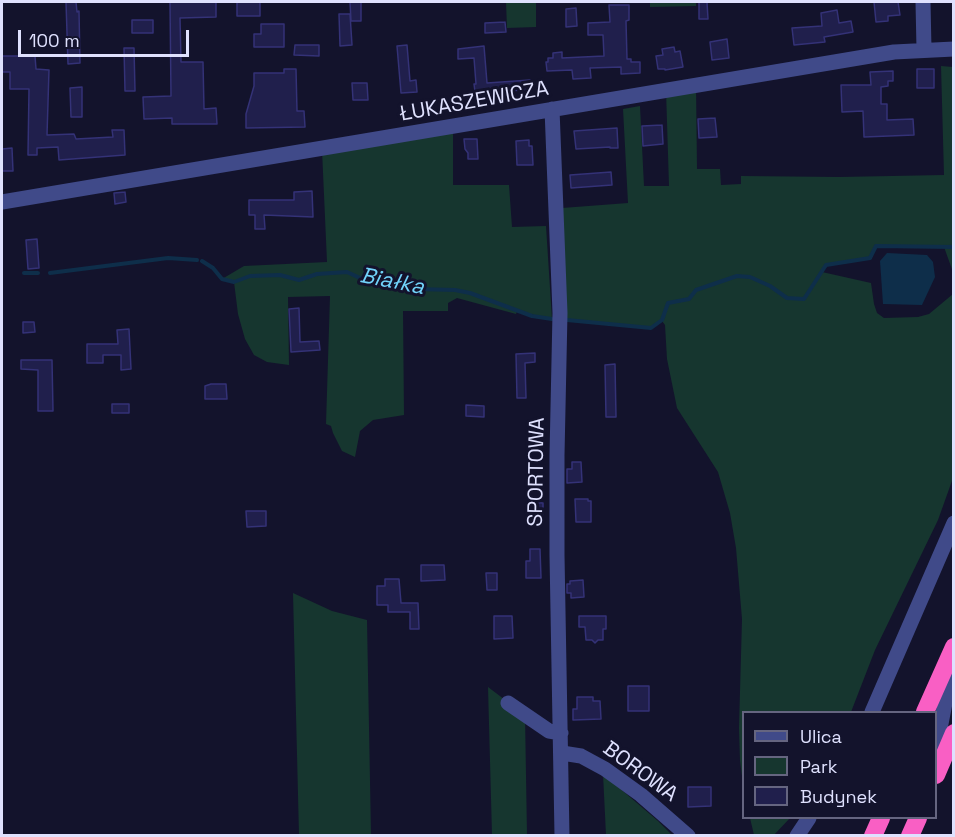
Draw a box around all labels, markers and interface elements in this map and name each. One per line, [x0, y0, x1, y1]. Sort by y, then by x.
scale bar [21, 18, 192, 56]
text: 100 m [29, 29, 80, 52]
street label: ŁUKASZEWICZA [397, 76, 551, 128]
water label: Białka [358, 263, 426, 301]
street label: SPORTOWA [523, 417, 551, 527]
legend [742, 711, 937, 819]
text: Ulica [800, 725, 842, 748]
street label: BOROWA [598, 736, 682, 808]
text: Park [800, 755, 837, 778]
text: Budynek [800, 785, 877, 808]

